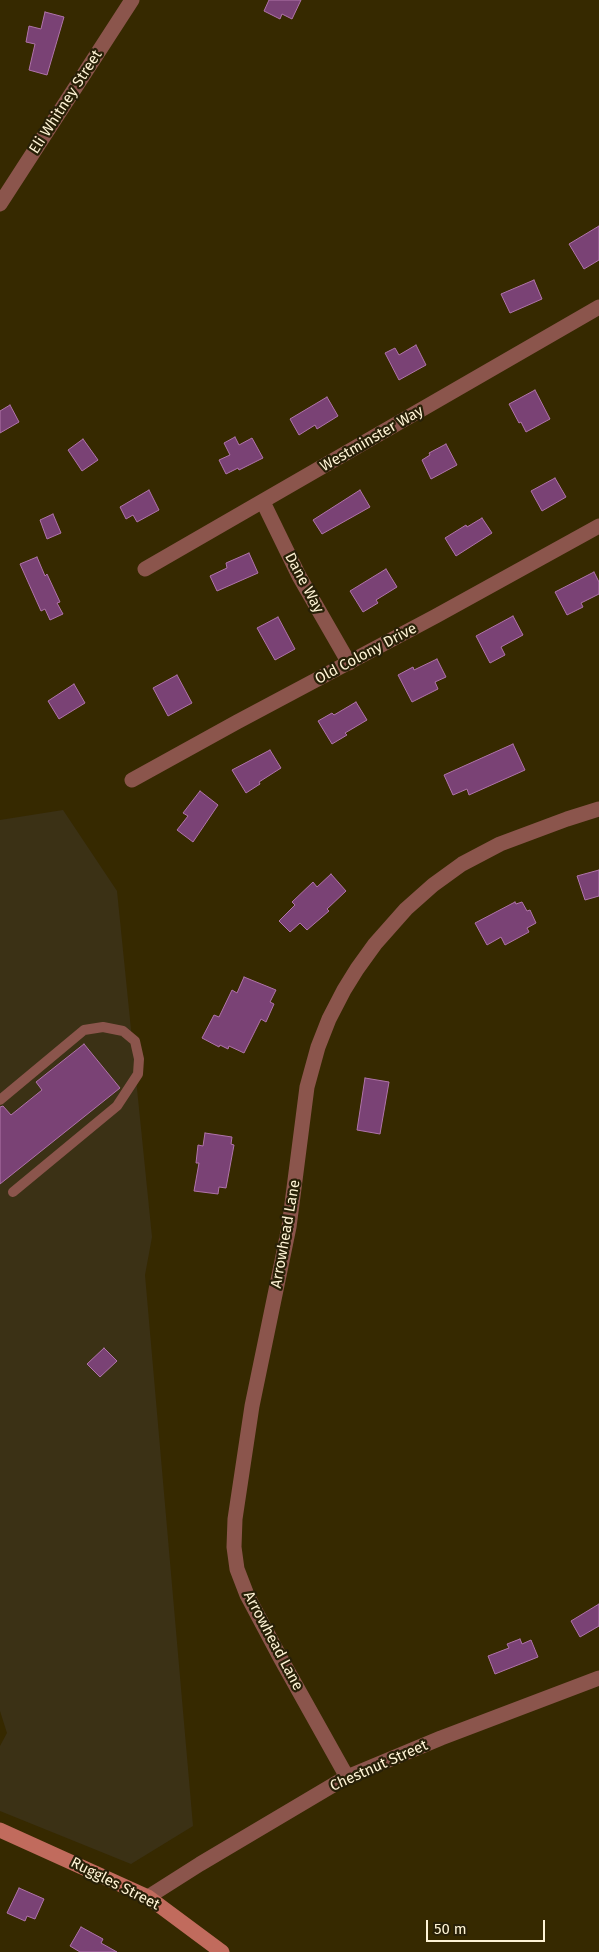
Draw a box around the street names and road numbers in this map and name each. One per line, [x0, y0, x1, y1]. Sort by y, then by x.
street label: Eli Whitney Street [26, 47, 106, 157]
street label: Westminster Way [317, 402, 427, 476]
street label: Dane Way [281, 550, 327, 616]
street label: Old Colony Drive [312, 620, 420, 688]
street label: Arrowhead Lane [268, 1178, 304, 1290]
street label: Arrowhead Lane [239, 1588, 307, 1694]
street label: Chestnut Street [327, 1736, 431, 1796]
street label: Ruggles Street [67, 1854, 163, 1914]

